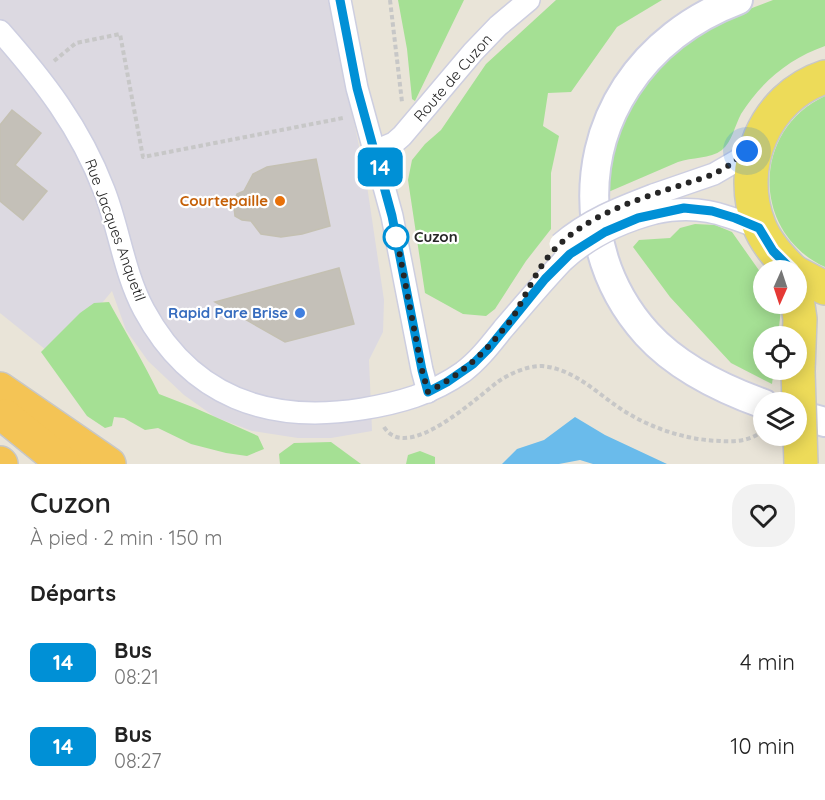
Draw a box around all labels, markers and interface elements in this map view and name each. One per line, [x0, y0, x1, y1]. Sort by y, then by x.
street label: Route de Cuzon [409, 30, 496, 125]
your location [732, 136, 762, 166]
line badge: 14 [353, 148, 407, 186]
text: 14 [370, 154, 390, 180]
street label: Rue Jacques Anquetil [81, 156, 150, 304]
place label: Courtepaille [180, 191, 268, 210]
marker: Courtepaille [273, 194, 287, 208]
marker: Cuzon [383, 224, 409, 250]
place label: Cuzon [414, 227, 458, 246]
north arrow [753, 260, 807, 314]
map controls [753, 260, 807, 446]
place label: Rapid Pare Brise [168, 303, 288, 322]
marker: Rapid Pare Brise [293, 306, 307, 320]
button: locate [753, 326, 807, 380]
button: layers [753, 392, 807, 446]
button: heart [732, 484, 795, 547]
text: Cuzon [30, 485, 111, 520]
text: À pied · 2 min · 150 m [30, 525, 222, 550]
text: Départs [30, 579, 116, 607]
text: Bus [114, 636, 152, 664]
text: 4 min [740, 648, 795, 676]
text: 14 [53, 649, 73, 675]
text: 08:21 [114, 664, 159, 689]
text: Bus [114, 720, 152, 748]
text: 10 min [730, 732, 795, 760]
text: 14 [53, 733, 73, 759]
text: 08:27 [114, 748, 161, 773]

